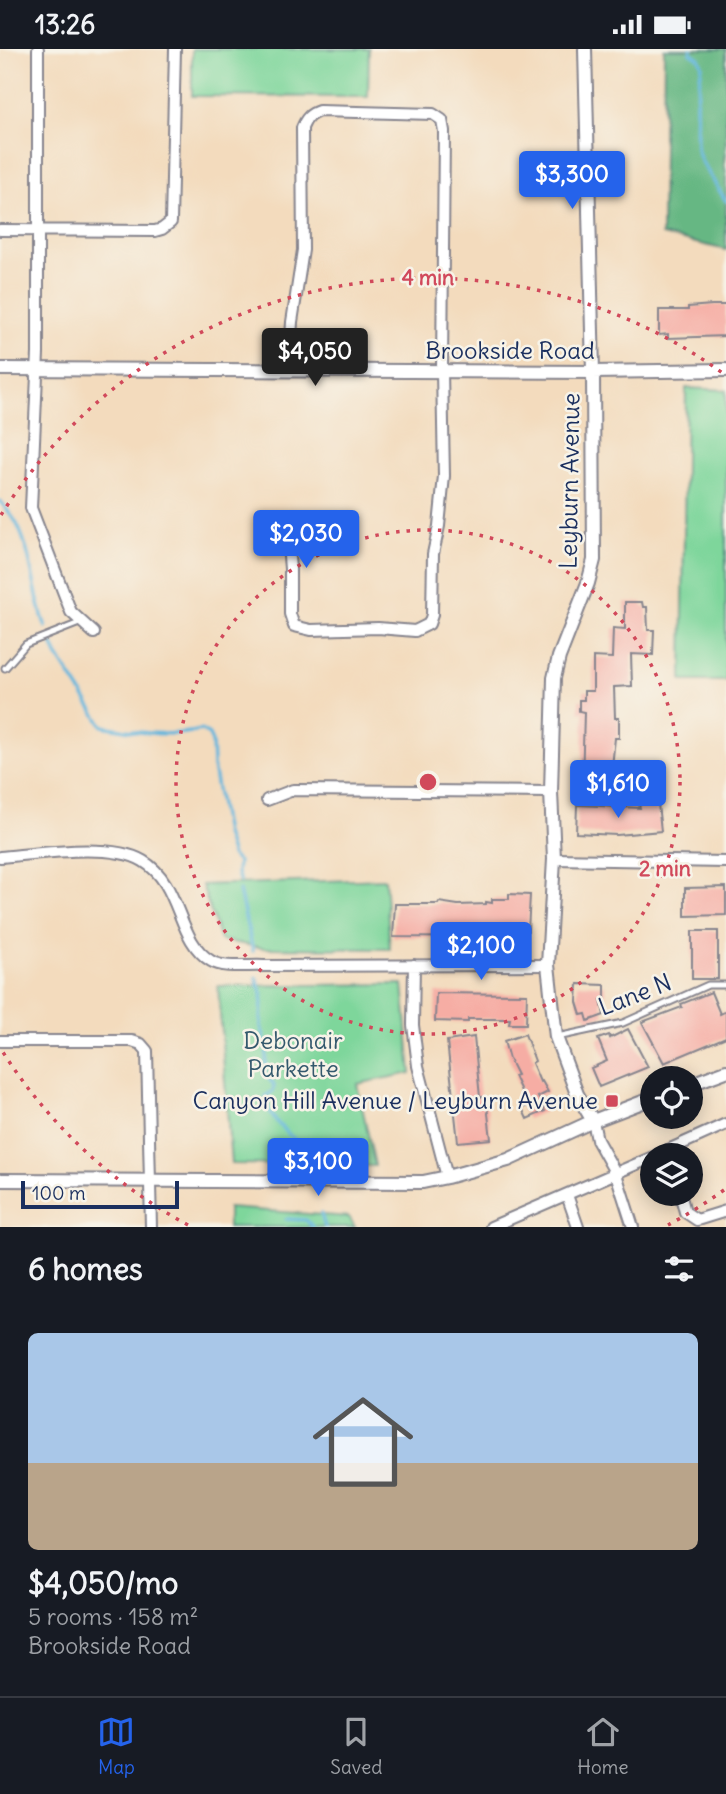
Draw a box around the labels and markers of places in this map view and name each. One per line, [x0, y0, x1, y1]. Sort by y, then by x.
pin: $3,300 [515, 151, 629, 211]
pin: $4,050 [258, 329, 372, 388]
pin: $2,030 [249, 511, 363, 570]
pin: $1,610 [561, 761, 675, 820]
centre of rings [416, 770, 440, 794]
pin: $2,100 [424, 923, 538, 982]
place label: Canyon Hill Avenue / Leyburn Avenue [193, 1085, 598, 1115]
marker: Canyon Hill Avenue / Leyburn Avenue [604, 1093, 620, 1109]
pin: $3,100 [261, 1139, 375, 1198]

